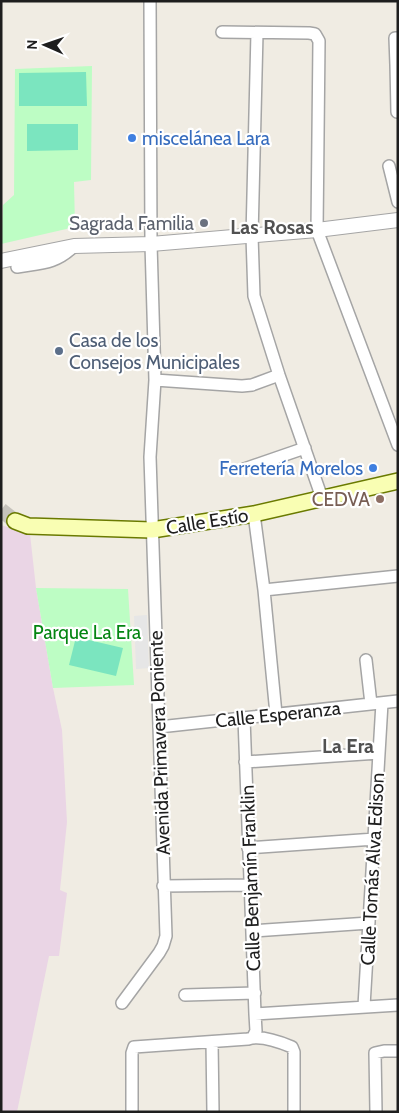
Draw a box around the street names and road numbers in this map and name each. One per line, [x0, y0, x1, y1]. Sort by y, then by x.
street label: Calle Estío [164, 504, 250, 539]
street label: Avenida Primavera Poniente [144, 630, 175, 856]
street label: Calle Esperanza [214, 696, 342, 733]
street label: Calle Tomás Alva Edison [356, 772, 389, 966]
street label: Calle Benjamín Franklin [236, 784, 265, 972]

